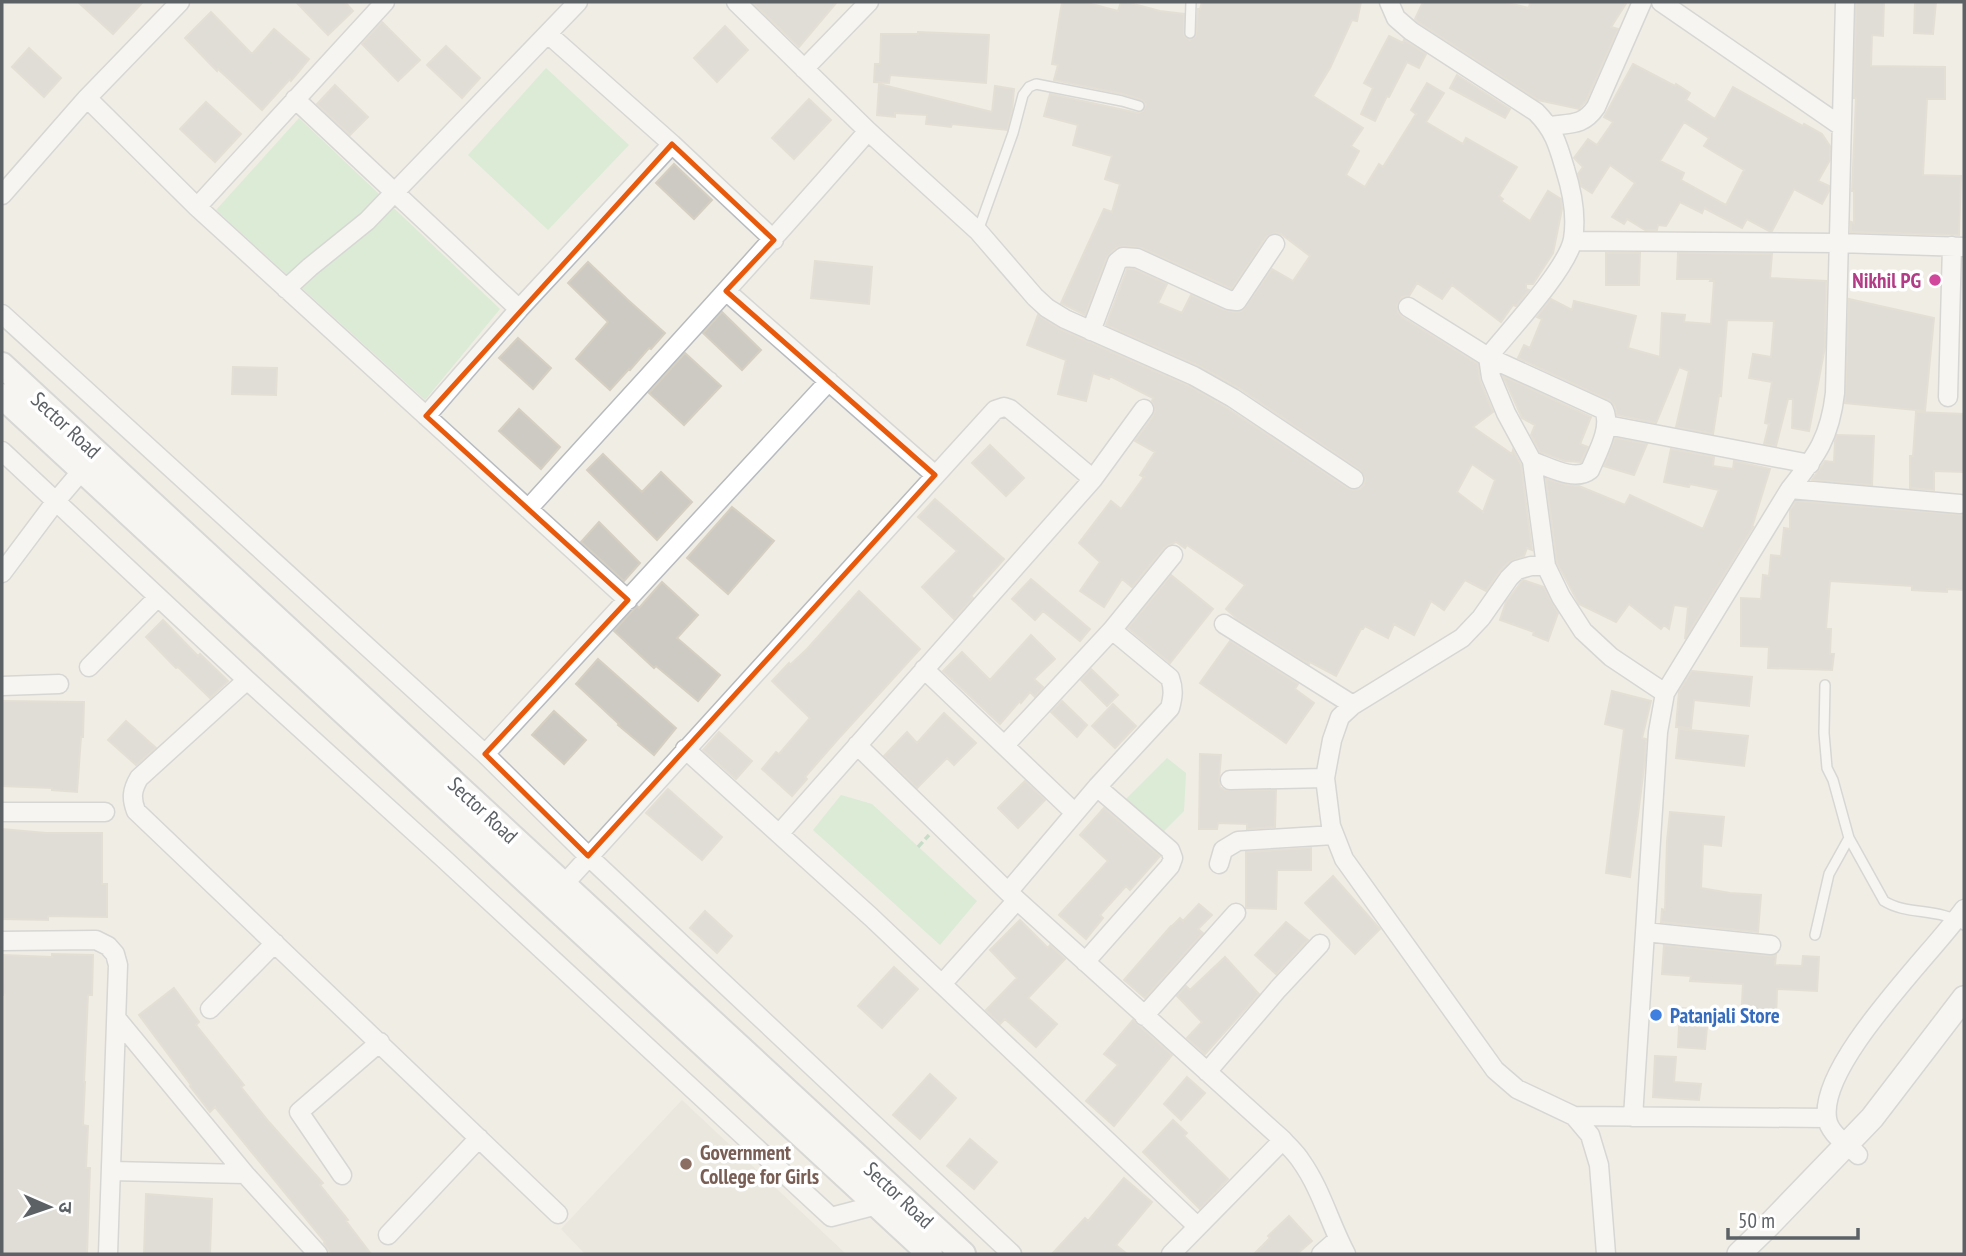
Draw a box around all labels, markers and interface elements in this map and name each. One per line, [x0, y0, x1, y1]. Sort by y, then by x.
place label: Nikhil PG [1852, 267, 1921, 294]
marker: Nikhil PG [1927, 272, 1943, 288]
street label: Sector Road [25, 386, 107, 464]
street label: Sector Road [442, 771, 524, 849]
place label: Patanjali Store [1670, 1002, 1780, 1029]
marker: Patanjali Store [1648, 1007, 1664, 1023]
place label: Government College for Girls [700, 1139, 819, 1190]
marker: Government College for Girls [678, 1156, 694, 1172]
street label: Sector Road [858, 1156, 940, 1234]
north arrow [14, 1172, 84, 1242]
scale bar [1728, 1196, 1857, 1240]
text: उ [54, 1202, 78, 1214]
text: 50 m [1738, 1207, 1775, 1234]

